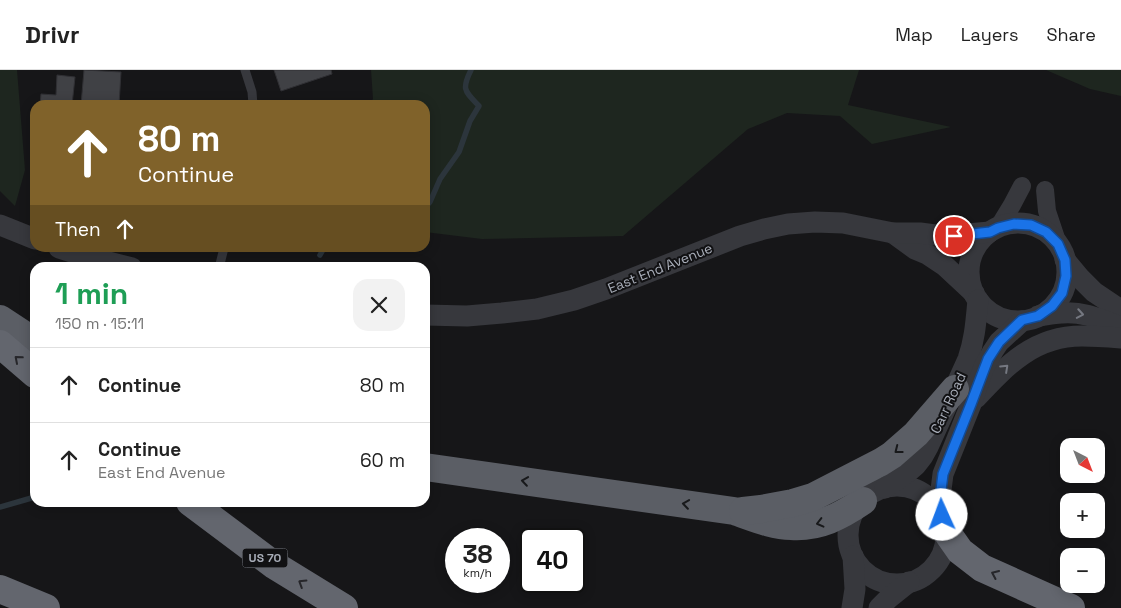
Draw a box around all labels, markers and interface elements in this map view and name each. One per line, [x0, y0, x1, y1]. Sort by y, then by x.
text: Drivr [25, 19, 80, 50]
text: Map [895, 23, 933, 46]
text: Layers [961, 23, 1018, 46]
text: Share [1046, 23, 1096, 46]
text: 80 m [138, 117, 220, 161]
icon: ahead [55, 120, 120, 185]
text: Continue [138, 160, 234, 188]
icon: ahead [111, 215, 139, 243]
pin [933, 215, 975, 257]
text: Then [55, 217, 101, 242]
icon: arrive [940, 222, 968, 250]
street label: East End Avenue [605, 239, 715, 297]
text: 1 min [55, 274, 128, 313]
button: close [353, 279, 405, 331]
one-way arrow [1076, 309, 1085, 319]
text: 150 m · 15:11 [55, 313, 144, 334]
one-way arrow [14, 356, 23, 365]
one-way arrow [999, 365, 1008, 374]
street label: Carr Road [926, 369, 970, 437]
icon: ahead [55, 371, 83, 399]
text: Continue [98, 373, 181, 398]
text: 80 m [360, 373, 405, 398]
text: Continue [98, 437, 181, 462]
north arrow [1060, 438, 1105, 482]
map controls [1060, 438, 1105, 593]
one-way arrow [895, 445, 904, 453]
icon: ahead [55, 446, 83, 474]
text: 60 m [360, 448, 405, 473]
text: East End Avenue [98, 462, 225, 483]
one-way arrow [521, 476, 529, 487]
position arrow [915, 488, 967, 540]
button: + [1060, 493, 1105, 538]
one-way arrow [681, 500, 690, 510]
one-way arrow [816, 517, 825, 528]
speed limit sign: 40 [520, 528, 585, 593]
text: 38 [462, 538, 493, 570]
road number: US 70 [242, 548, 288, 568]
button: − [1060, 548, 1105, 593]
text: km/h [463, 565, 492, 581]
one-way arrow [991, 570, 1000, 581]
one-way arrow [299, 580, 308, 589]

